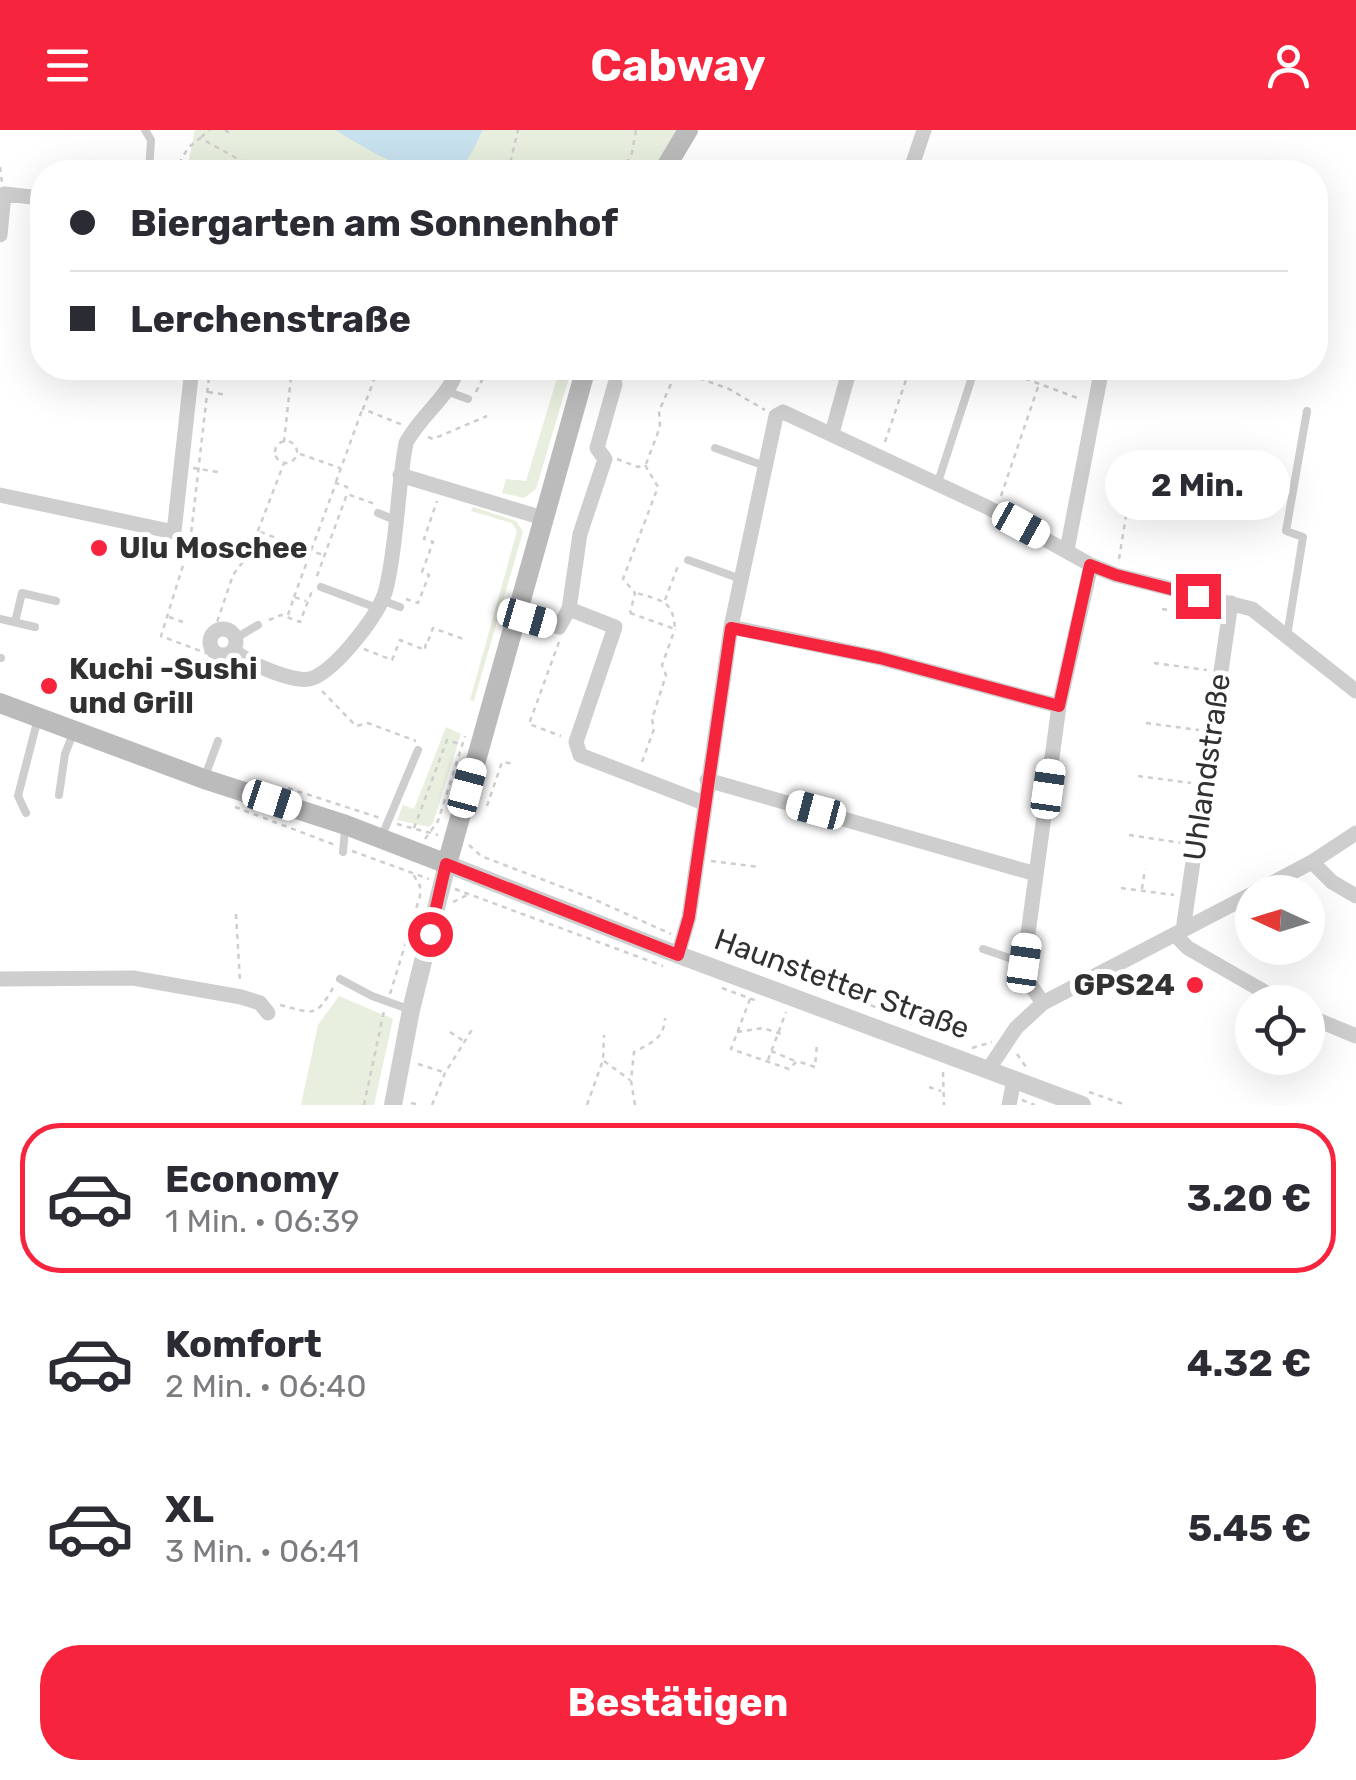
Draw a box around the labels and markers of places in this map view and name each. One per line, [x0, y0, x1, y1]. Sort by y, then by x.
place label: Ulu Moschee [119, 530, 308, 566]
marker: Ulu Moschee [88, 537, 110, 559]
place label: Kuchi -Sushi und Grill [69, 651, 258, 721]
marker: Kuchi -Sushi und Grill [38, 675, 60, 697]
place label: GPS24 [1073, 967, 1175, 1003]
marker: GPS24 [1184, 974, 1206, 996]

